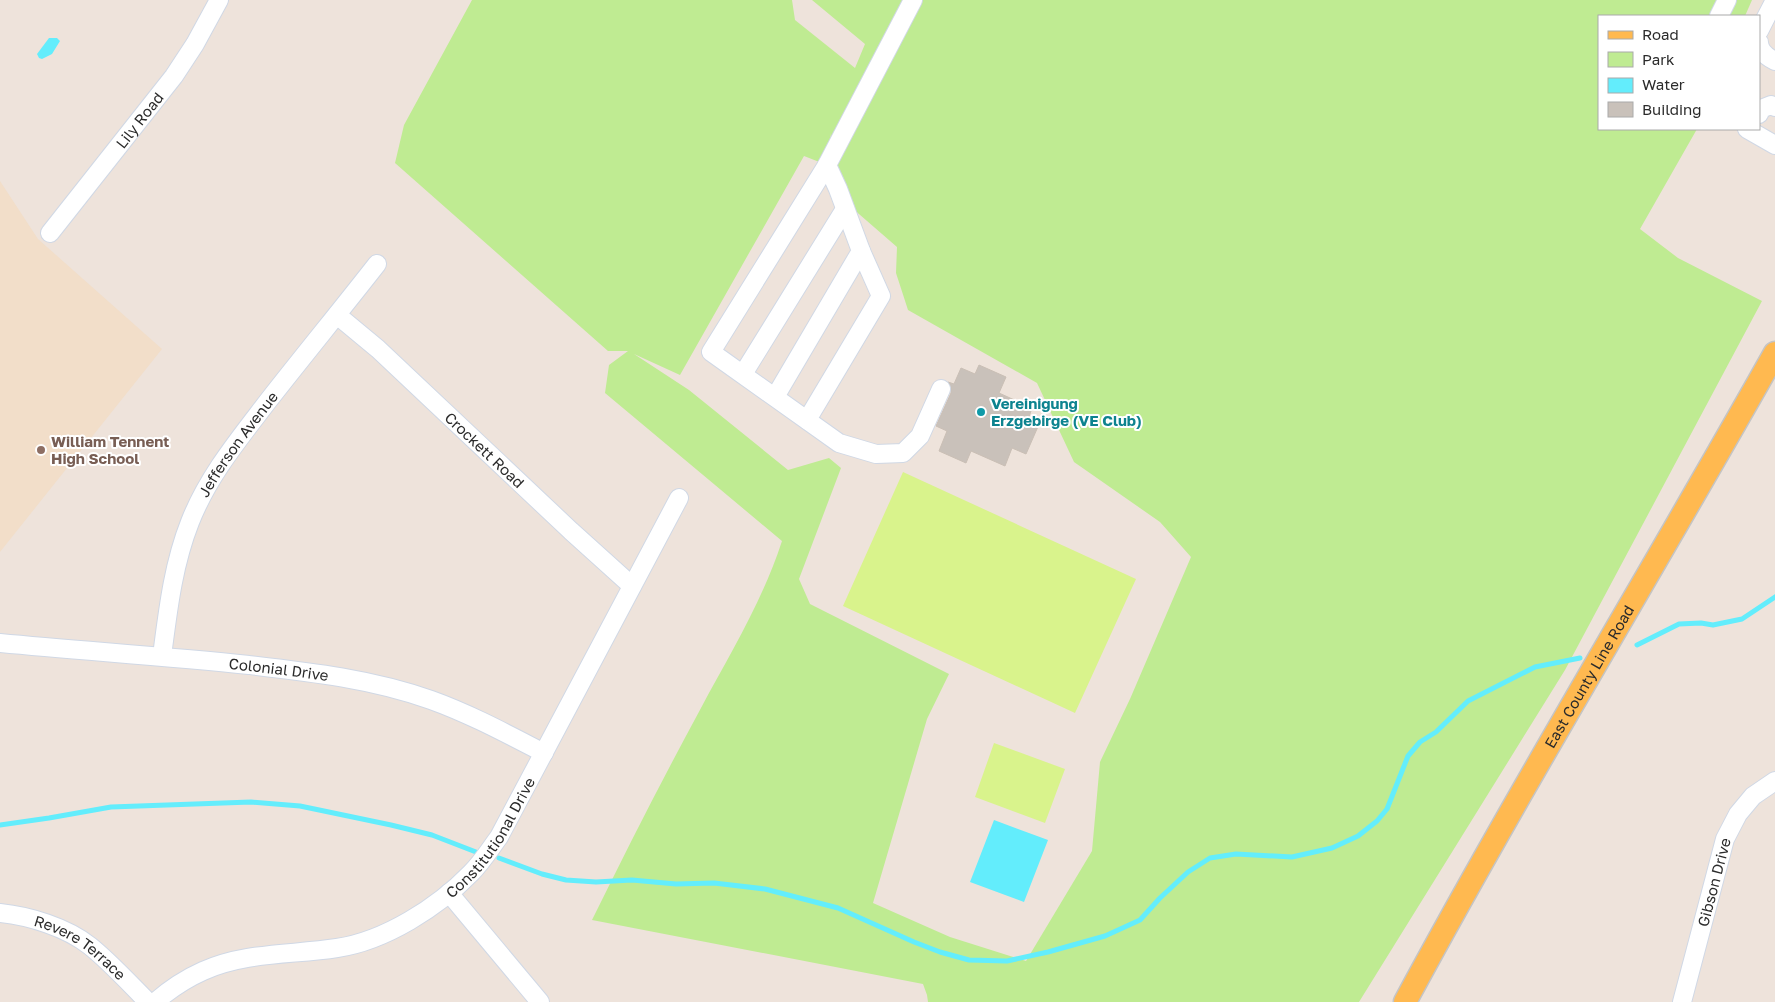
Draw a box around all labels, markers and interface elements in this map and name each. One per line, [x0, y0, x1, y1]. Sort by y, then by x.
legend [1598, 15, 1760, 130]
text: Road [1642, 25, 1679, 43]
text: Park [1642, 50, 1675, 68]
text: Water [1642, 75, 1685, 93]
street label: Lily Road [112, 88, 167, 152]
text: Building [1642, 100, 1702, 118]
street label: Jefferson Avenue [194, 387, 281, 500]
place label: Vereinigung Erzgebirge (VE Club) [991, 394, 1142, 429]
marker: Vereinigung Erzgebirge (VE Club) [975, 406, 987, 418]
street label: Crockett Road [441, 408, 528, 491]
place label: William Tennent High School [51, 432, 169, 467]
marker: William Tennent High School [35, 444, 47, 456]
street label: East County Line Road [1540, 602, 1637, 751]
street label: Colonial Drive [228, 654, 330, 684]
street label: Constitutional Drive [442, 774, 538, 901]
street label: Gibson Drive [1693, 836, 1734, 928]
street label: Revere Terrace [32, 911, 130, 984]

